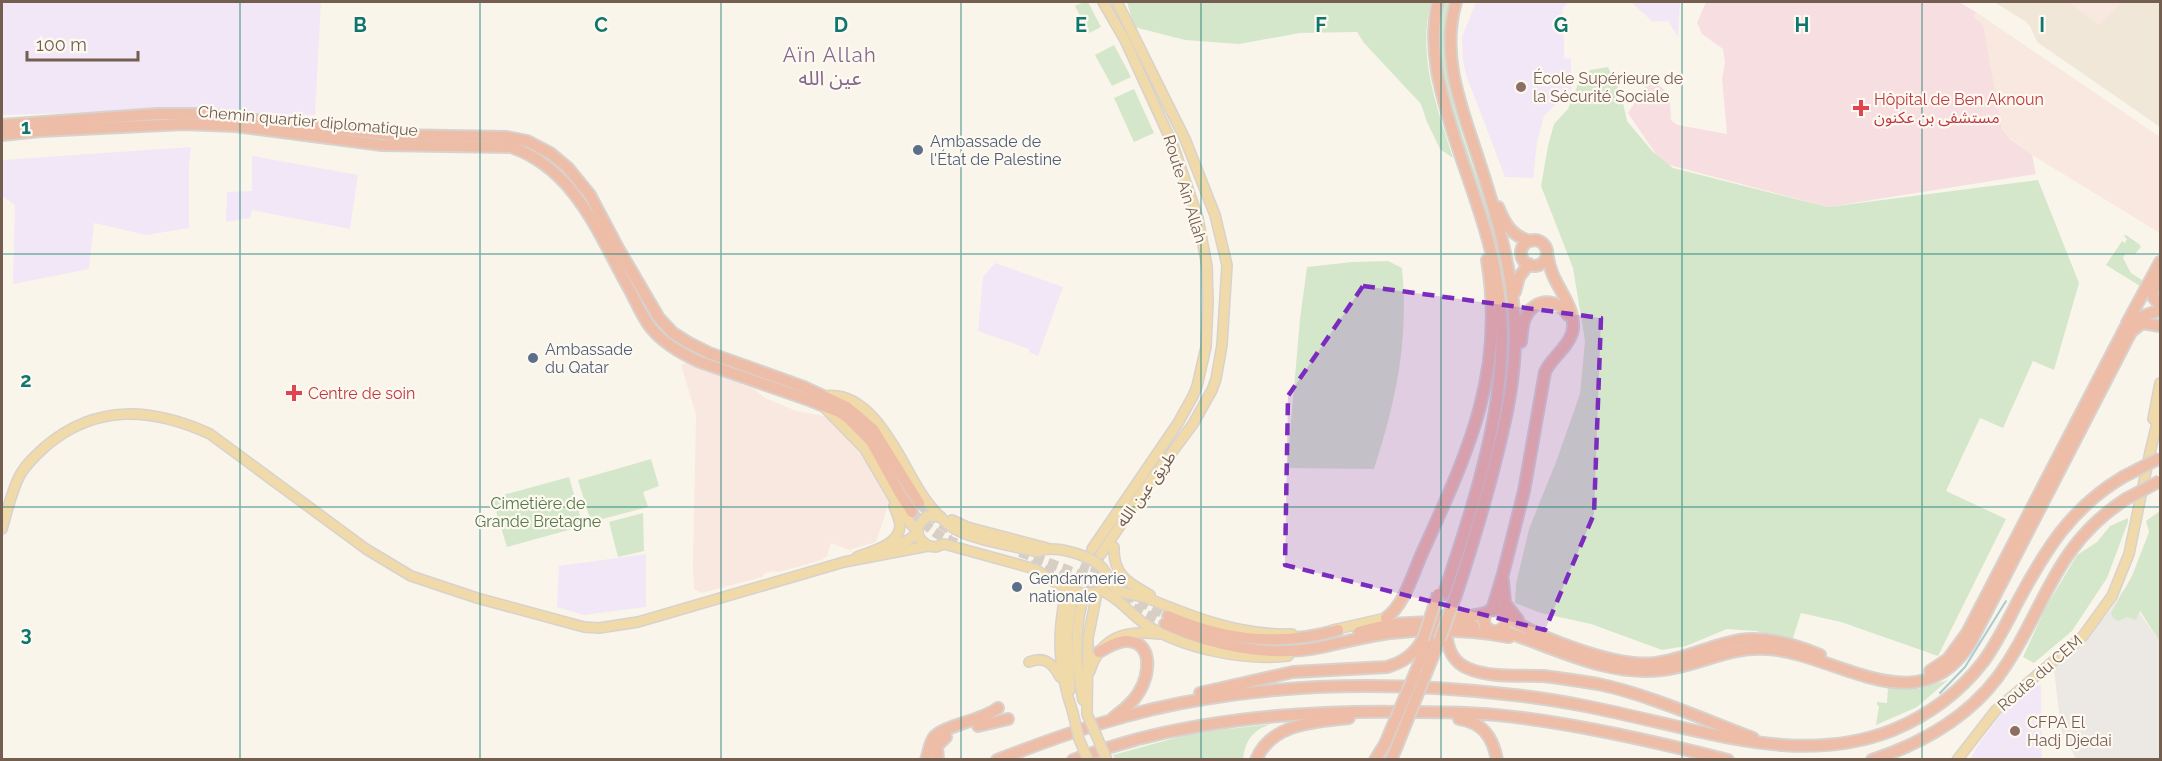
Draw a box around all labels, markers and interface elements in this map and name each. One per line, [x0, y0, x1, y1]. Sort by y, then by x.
text: B [353, 13, 367, 37]
text: C [594, 13, 608, 37]
text: D [834, 13, 848, 37]
text: E [1075, 13, 1087, 37]
text: F [1315, 13, 1327, 37]
text: G [1554, 13, 1568, 37]
text: H [1795, 13, 1809, 37]
text: I [2039, 13, 2045, 37]
scale bar [27, 24, 138, 62]
text: 100 m [36, 34, 87, 55]
district label: Aïn Allah عين الله [783, 43, 877, 90]
place label: École Supérieure de la Sécurité Sociale [1533, 68, 1683, 106]
marker: École Supérieure de la Sécurité Sociale [1514, 80, 1528, 94]
place label: Hôpital de Ben Aknoun مستشفى بن عكنون [1874, 90, 2044, 127]
marker: Hôpital de Ben Aknoun مستشفى بن عكنون [1852, 99, 1870, 117]
street label: Chemin quartier diplomatique [197, 102, 419, 140]
text: 1 [21, 115, 31, 139]
place label: Ambassade de l'État de Palestine [930, 132, 1061, 169]
street label: Route Aîn Allah [1160, 133, 1210, 245]
marker: Ambassade de l'État de Palestine [911, 143, 925, 157]
place label: Ambassade du Qatar [545, 340, 633, 377]
marker: Ambassade du Qatar [526, 351, 540, 365]
text: 2 [20, 368, 32, 392]
marker: Centre de soin [285, 384, 303, 402]
place label: Centre de soin [308, 384, 415, 403]
street label: طريق عين الله [1112, 447, 1181, 531]
park label: Cimetière de Grande Bretagne [475, 494, 601, 531]
place label: Gendarmerie nationale [1029, 569, 1126, 606]
marker: Gendarmerie nationale [1010, 580, 1024, 594]
text: 3 [20, 622, 32, 646]
street label: Route du CEM [1994, 631, 2086, 715]
place label: CFPA El Hadj Djedai [2027, 713, 2112, 750]
marker: CFPA El Hadj Djedai [2008, 724, 2022, 738]

